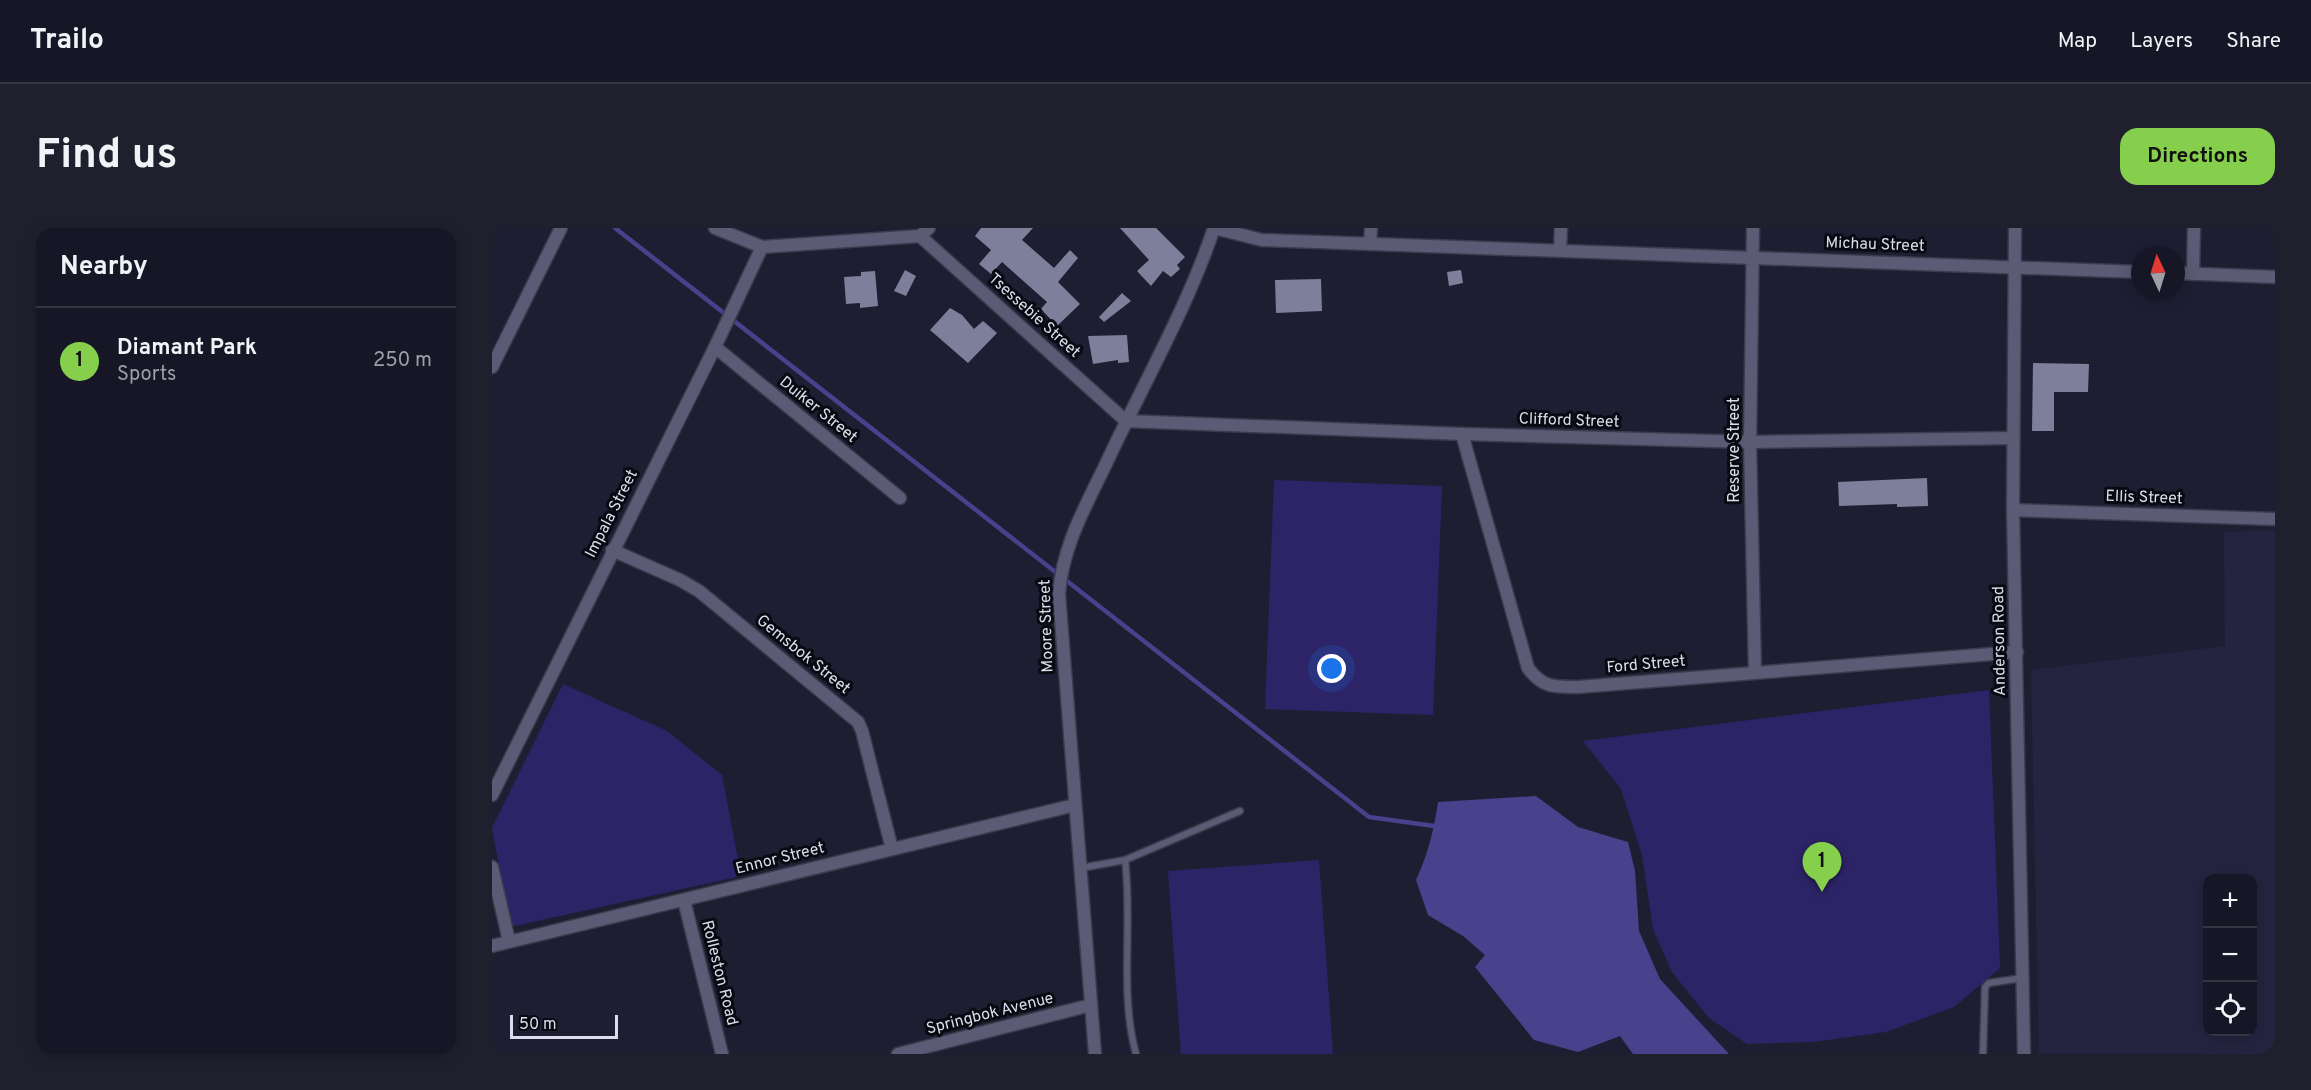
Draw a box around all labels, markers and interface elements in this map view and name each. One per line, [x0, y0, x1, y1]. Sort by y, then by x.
text: Trailo [30, 23, 104, 59]
text: Map [2058, 28, 2097, 55]
text: Layers [2130, 28, 2193, 55]
text: Share [2226, 28, 2281, 55]
button: Directions [2120, 128, 2275, 185]
text: Find us [36, 130, 177, 183]
street label: Michau Street [1825, 233, 1925, 257]
north arrow [2131, 246, 2185, 300]
text: Nearby [60, 251, 148, 284]
street label: Tsessebie Street [984, 269, 1084, 363]
text: Diamant Park [117, 335, 257, 362]
text: 1 [76, 348, 84, 374]
text: 250 m [373, 348, 432, 374]
text: Sports [117, 362, 177, 388]
street label: Duiker Street [775, 372, 861, 448]
street label: Reserve Street [1725, 397, 1745, 503]
street label: Clifford Street [1518, 409, 1620, 433]
street label: Impala Street [581, 467, 643, 561]
street label: Ellis Street [2105, 487, 2183, 509]
street label: Moore Street [1035, 579, 1059, 673]
street label: Anderson Road [1989, 586, 2011, 696]
street label: Gemsbok Street [752, 611, 854, 699]
street label: Ford Street [1606, 652, 1686, 678]
your location [1317, 654, 1346, 683]
street label: Ennor Street [734, 838, 826, 880]
pin: 1 [1802, 842, 1842, 892]
map controls [2203, 874, 2257, 1036]
button: + [2203, 874, 2257, 928]
street label: Rolleston Road [696, 918, 742, 1028]
button: − [2203, 928, 2257, 982]
button: locate [2203, 982, 2257, 1036]
street label: Springbok Avenue [924, 989, 1056, 1039]
scale bar [510, 1012, 618, 1040]
text: 50 m [519, 1015, 557, 1035]

